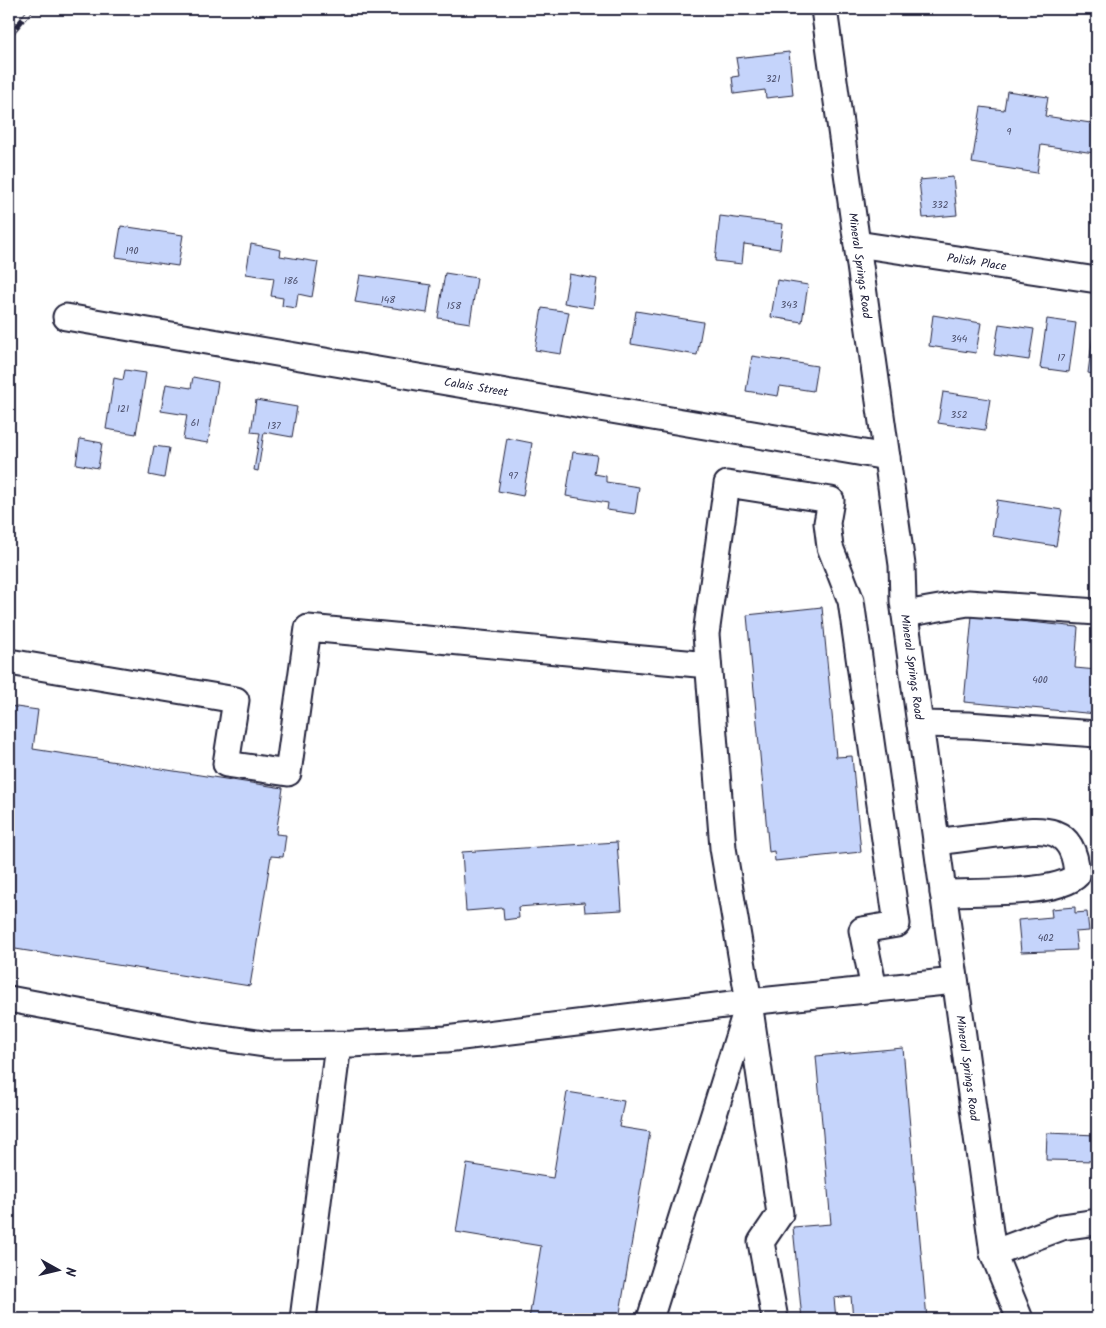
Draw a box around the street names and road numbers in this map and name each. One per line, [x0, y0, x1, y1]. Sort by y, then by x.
street label: Mineral Springs Road [843, 211, 876, 321]
street label: Polish Place [945, 249, 1008, 276]
street label: Calais Street [443, 373, 510, 402]
street label: Mineral Springs Road [895, 613, 928, 722]
street label: Mineral Springs Road [950, 1014, 984, 1123]

